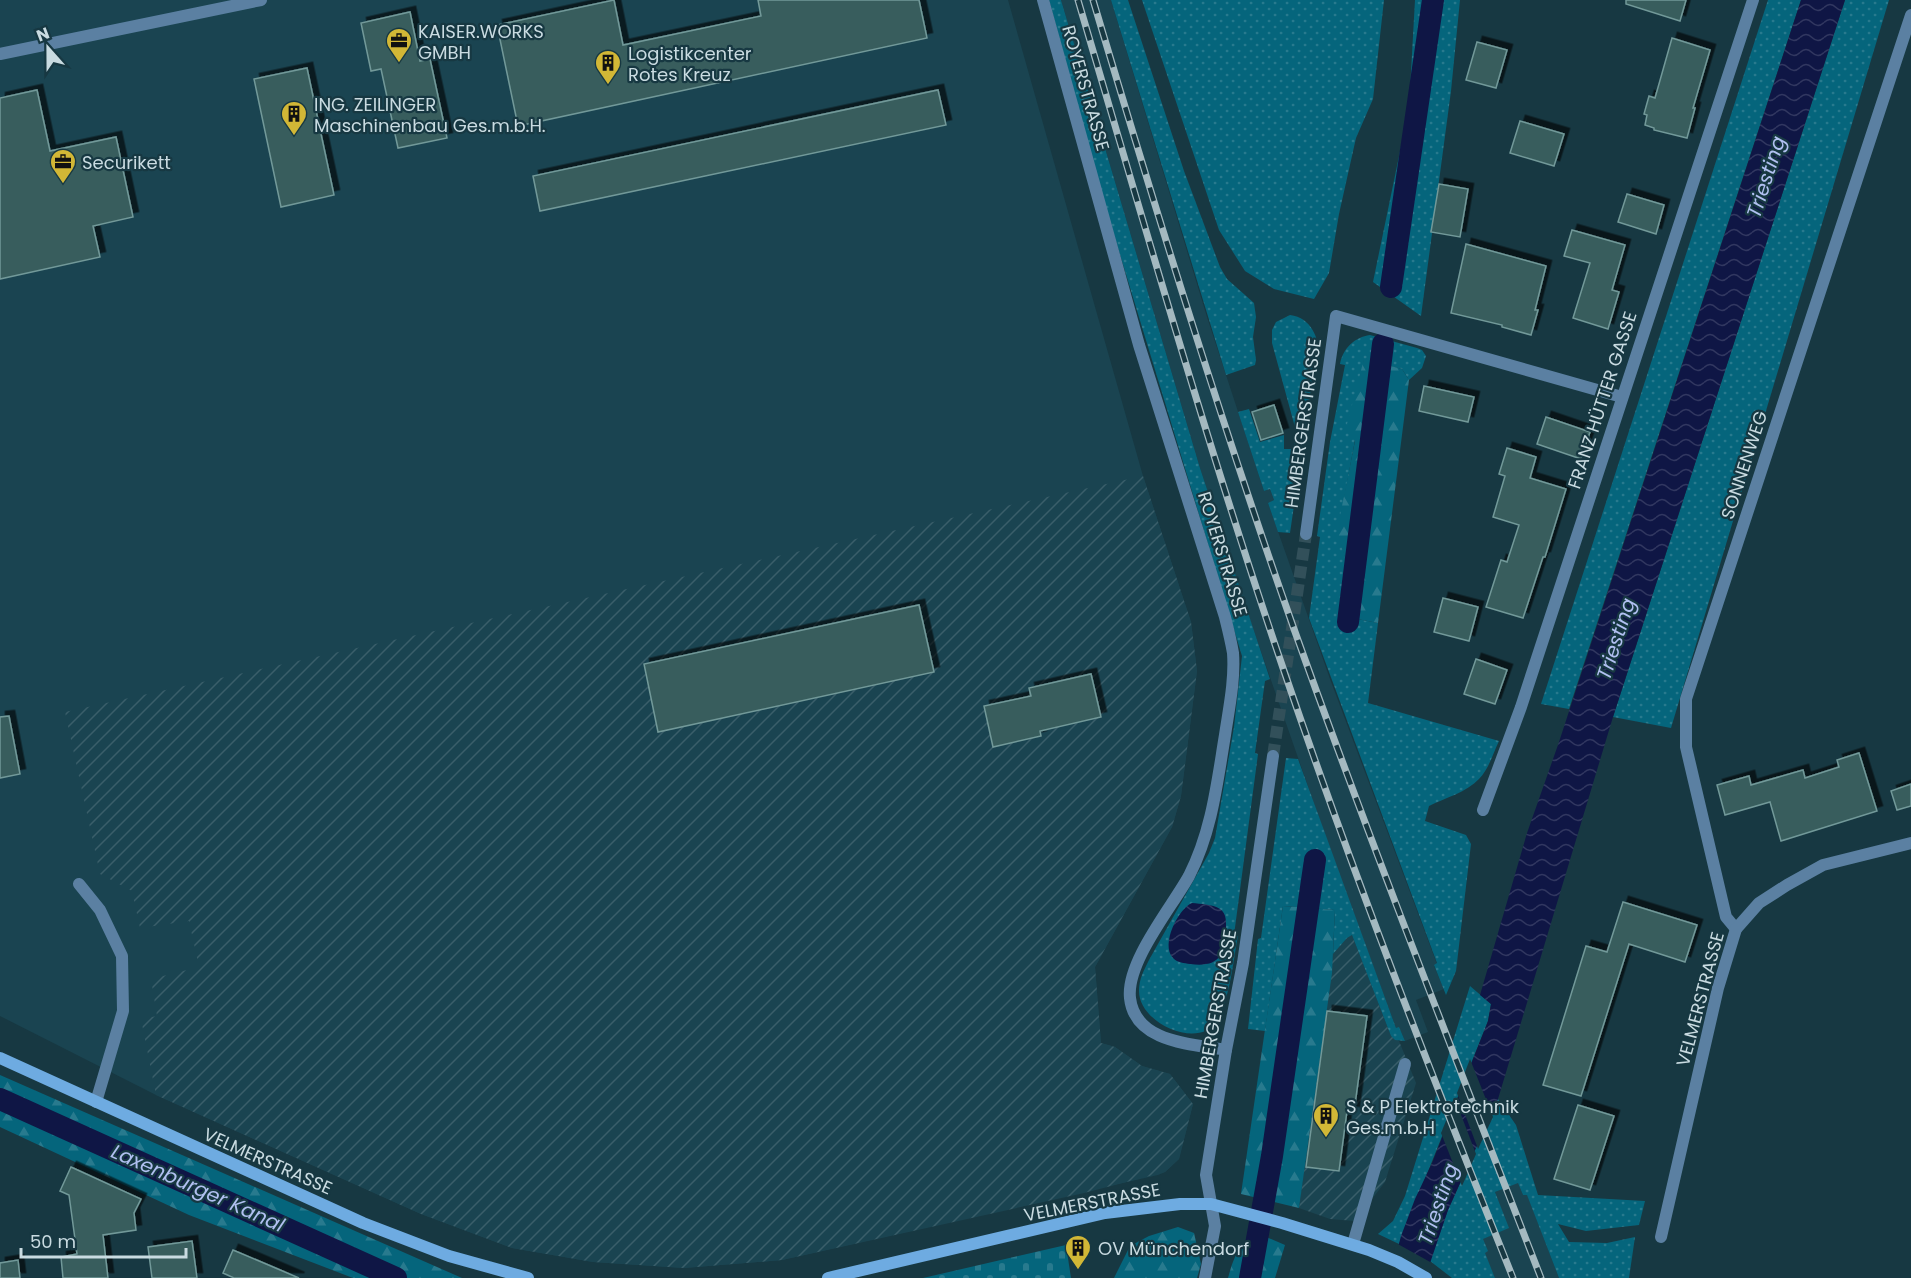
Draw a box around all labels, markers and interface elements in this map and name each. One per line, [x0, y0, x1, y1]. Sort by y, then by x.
north arrow [18, 18, 78, 78]
place label: KAISER.WORKS GMBH [418, 19, 544, 65]
text: N [33, 22, 53, 47]
street label: ROYERSTRASSE [1056, 22, 1116, 154]
office icon: KAISER.WORKS GMBH [384, 26, 414, 64]
place label: Logistikcenter Rotes Kreuz [628, 41, 752, 87]
building icon: Logistikcenter Rotes Kreuz [593, 48, 623, 86]
place label: ING. ZEILINGER Maschinenbau Ges.m.b.H. [314, 92, 546, 138]
building icon: ING. ZEILINGER Maschinenbau Ges.m.b.H. [279, 99, 309, 137]
water label: Triesting [1740, 132, 1792, 222]
office icon: Securikett [48, 147, 78, 185]
place label: Securikett [82, 150, 171, 175]
street label: FRANZ HÜTTER GASSE [1562, 308, 1642, 492]
street label: HIMBERGERSTRASSE [1279, 336, 1327, 510]
street label: SONNENWEG [1715, 408, 1773, 522]
street label: ROYERSTRASSE [1192, 488, 1254, 620]
water label: Triesting [1590, 594, 1642, 684]
street label: HIMBERGERSTRASSE [1188, 927, 1242, 1101]
street label: VELMERSTRASSE [1670, 929, 1730, 1069]
place label: S & P Elektrotechnik Ges.m.b.H [1346, 1094, 1520, 1140]
building icon: S & P Elektrotechnik Ges.m.b.H [1311, 1101, 1341, 1139]
street label: VELMERSTRASSE [200, 1121, 336, 1201]
water label: Laxenburger Kanal [107, 1137, 289, 1239]
water label: Triesting [1411, 1159, 1465, 1249]
street label: VELMERSTRASSE [1022, 1177, 1162, 1227]
scale bar [21, 1221, 186, 1259]
text: 50 m [30, 1229, 76, 1254]
building icon: OV Münchendorf [1063, 1233, 1093, 1271]
place label: OV Münchendorf [1098, 1236, 1249, 1261]

